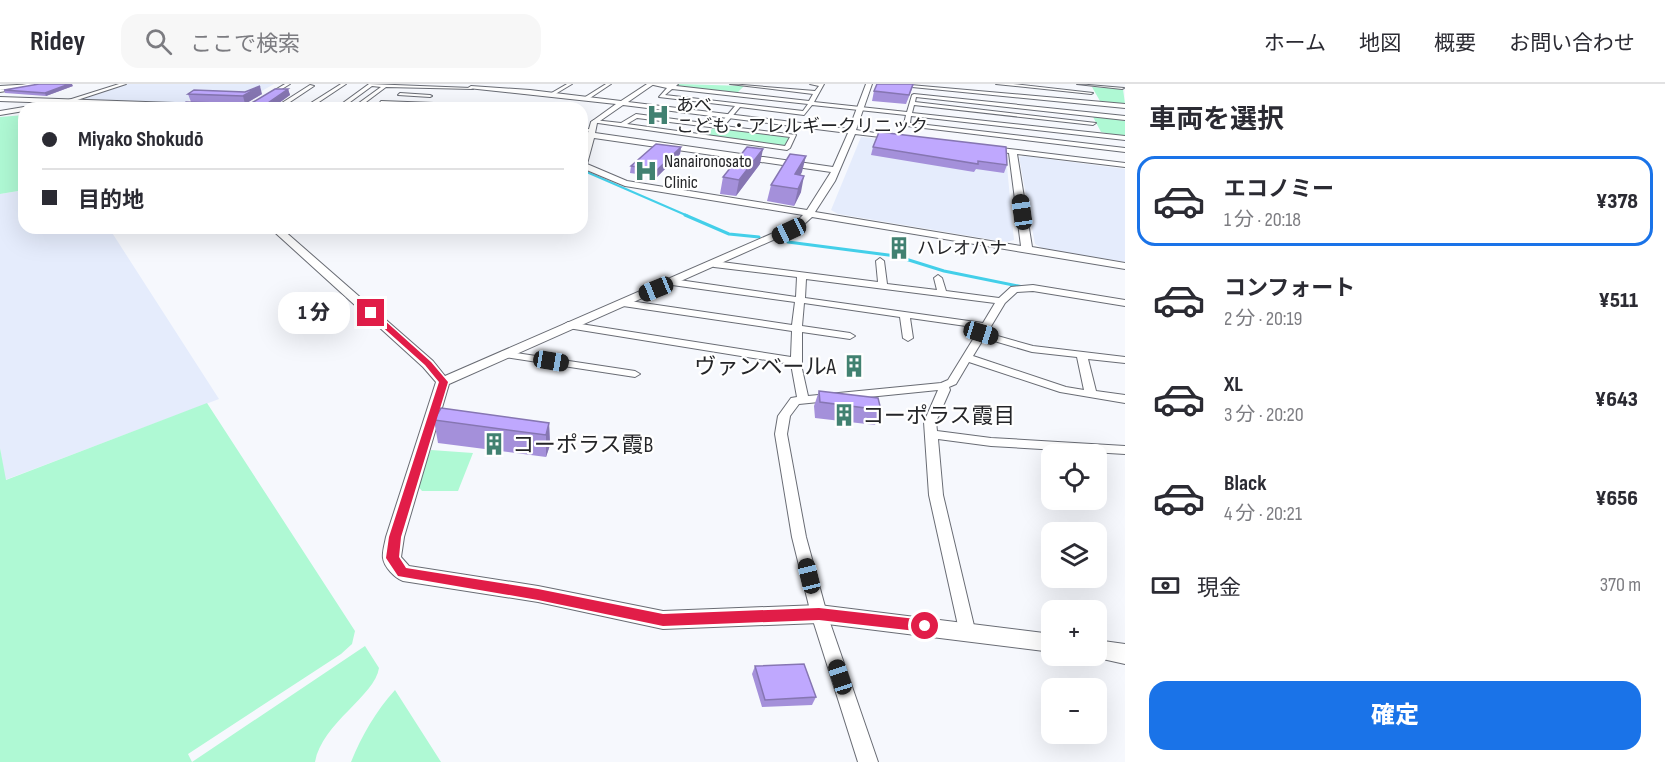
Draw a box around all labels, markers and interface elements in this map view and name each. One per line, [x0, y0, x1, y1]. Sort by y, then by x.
search box [121, 14, 541, 68]
text: Ridey [30, 25, 85, 58]
icon: search [142, 25, 175, 58]
text: ここで検索 [190, 31, 300, 58]
text: ホーム [1264, 31, 1326, 56]
text: 地図 [1359, 31, 1401, 56]
text: 概要 [1434, 31, 1476, 56]
text: お問い合わせ [1509, 31, 1635, 56]
place label: あべ こども・アレルギークリニック [676, 95, 928, 137]
hospital icon: あべ こども・アレルギークリニック [645, 102, 671, 128]
text: 車両を選択 [1149, 104, 1284, 136]
text: Miyako Shokudō [78, 126, 203, 153]
place label: Nanaironosato Clinic [664, 151, 752, 193]
hospital icon: Nanaironosato Clinic [633, 158, 659, 184]
icon: car [1152, 174, 1206, 228]
text: エコノミー [1224, 176, 1334, 203]
text: 目的地 [78, 187, 144, 214]
text: ¥378 [1596, 188, 1638, 215]
car [1011, 193, 1033, 231]
text: 1 分 · 20:18 [1224, 208, 1301, 232]
car [769, 215, 809, 247]
building icon: ハレオハナ [886, 235, 912, 261]
place label: ハレオハナ [917, 238, 1007, 259]
icon: car [1152, 273, 1206, 327]
car [636, 274, 676, 304]
text: コンフォート [1224, 275, 1355, 302]
text: ¥511 [1599, 287, 1638, 314]
callout: 1 分 [278, 292, 350, 334]
route end [357, 299, 384, 326]
text: 1 分 [298, 301, 330, 325]
text: 2 分 · 20:19 [1224, 307, 1302, 331]
car [961, 319, 1001, 347]
car [532, 349, 570, 373]
building icon: ヴァンベールA [841, 353, 867, 379]
place label: ヴァンベールA [695, 354, 837, 381]
text: XL [1224, 371, 1243, 398]
icon: car [1152, 372, 1206, 426]
text: ¥643 [1595, 386, 1638, 413]
building icon: コーポラス霞目 [831, 402, 857, 428]
place label: コーポラス霞目 [862, 403, 1016, 430]
text: 3 分 · 20:20 [1224, 403, 1304, 427]
building icon: コーポラス霞B [481, 431, 507, 457]
place label: コーポラス霞B [512, 432, 653, 459]
map controls [1041, 444, 1107, 744]
button: locate [1041, 444, 1107, 510]
text: Black [1224, 470, 1266, 497]
icon: car [1152, 471, 1206, 525]
text: ¥656 [1595, 485, 1638, 512]
text: 4 分 · 20:21 [1224, 502, 1302, 526]
button: layers [1041, 522, 1107, 588]
car [796, 556, 822, 596]
icon: cash [1149, 569, 1182, 602]
text: 370 m [1600, 573, 1641, 597]
text: 現金 [1197, 575, 1241, 602]
button: + [1041, 600, 1107, 666]
route start [911, 612, 938, 639]
car [826, 657, 854, 697]
button: − [1041, 678, 1107, 744]
button: 確定 [1149, 681, 1641, 750]

